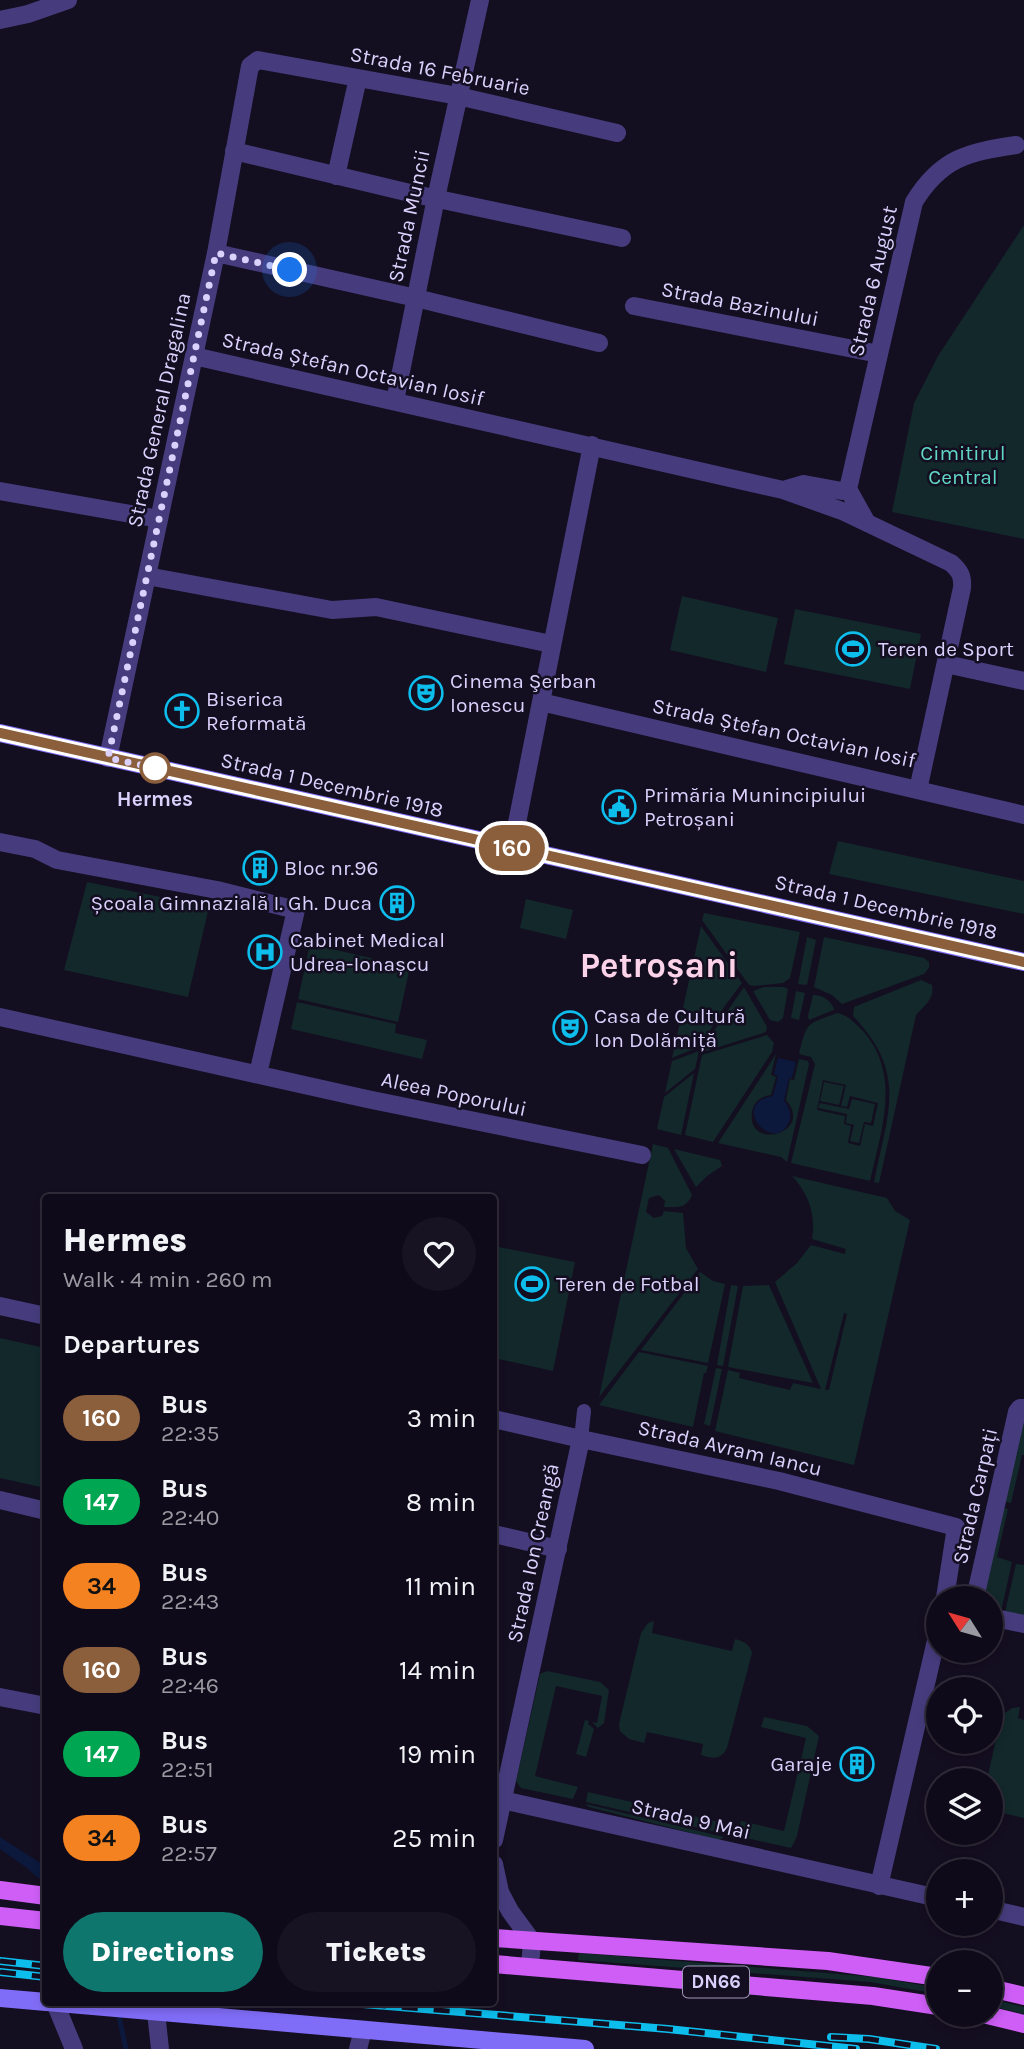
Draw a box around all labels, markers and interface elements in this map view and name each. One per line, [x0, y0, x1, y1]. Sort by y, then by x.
street label: Strada 16 Februarie [348, 42, 532, 100]
street label: Strada Muncii [383, 147, 435, 285]
street label: Strada 6 August [844, 203, 902, 359]
your location [272, 252, 307, 287]
street label: Strada Bazinului [659, 277, 821, 331]
street label: Strada General Dragalina [122, 290, 196, 530]
street label: Strada Ștefan Octavian Iosif [220, 327, 487, 411]
park label: Cimitirul Central [920, 441, 1006, 489]
sports icon: Teren de Sport [834, 630, 872, 668]
place label: Teren de Sport [878, 637, 1014, 661]
place label: Cinema Şerban Ionescu [450, 669, 597, 717]
theatre icon: Cinema Şerban Ionescu [407, 674, 445, 712]
place label: Biserica Reformată [206, 687, 307, 735]
church icon: Biserica Reformată [163, 692, 201, 730]
street label: Strada Ștefan Octavian Iosif [650, 693, 918, 773]
street label: Strada 1 Decembrie 1918 [218, 748, 446, 822]
marker: Hermes [140, 753, 170, 783]
place label: Primăria Munincipiului Petroșani [644, 783, 866, 831]
place label: Hermes [117, 787, 193, 811]
public building icon: Primăria Munincipiului Petroșani [600, 788, 638, 826]
line badge: 160 [472, 825, 552, 871]
text: 160 [493, 834, 531, 862]
building icon: Bloc nr.96 [241, 849, 279, 887]
place label: Bloc nr.96 [284, 856, 378, 880]
street label: Strada 1 Decembrie 1918 [772, 870, 1000, 944]
building icon: Școala Gimnazială I. Gh. Duca [378, 884, 416, 922]
place label: Școala Gimnazială I. Gh. Duca [91, 891, 372, 915]
place label: Cabinet Medical Udrea-Ionașcu [290, 928, 445, 976]
hospital icon: Cabinet Medical Udrea-Ionașcu [246, 933, 284, 971]
district label: Petroșani [580, 945, 738, 986]
place label: Casa de Cultură Ion Dolămiță [594, 1004, 745, 1052]
theatre icon: Casa de Cultură Ion Dolămiță [551, 1009, 589, 1047]
street label: Aleea Poporului [379, 1067, 529, 1121]
button: heart [402, 1217, 476, 1291]
text: Hermes [63, 1221, 187, 1259]
sports icon: Teren de Fotbal [513, 1265, 551, 1303]
text: Walk · 4 min · 260 m [63, 1266, 273, 1293]
place label: Teren de Fotbal [556, 1272, 700, 1296]
text: Departures [63, 1329, 200, 1360]
text: Bus [161, 1389, 208, 1420]
text: 3 min [407, 1403, 476, 1434]
text: 160 [82, 1404, 121, 1432]
street label: Strada Avram Iancu [636, 1415, 824, 1481]
text: 22:35 [161, 1420, 220, 1447]
street label: Strada Carpați [948, 1426, 1002, 1566]
street label: Strada Ion Creangă [502, 1461, 564, 1645]
text: Bus [161, 1473, 208, 1504]
text: 8 min [406, 1487, 476, 1518]
text: 147 [84, 1488, 119, 1516]
text: 22:40 [161, 1504, 219, 1531]
text: Bus [161, 1557, 208, 1588]
text: 11 min [405, 1571, 476, 1602]
text: 34 [87, 1572, 116, 1600]
north arrow [926, 1586, 1003, 1662]
map controls [926, 1586, 1003, 2027]
text: 22:43 [161, 1588, 219, 1615]
text: Bus [161, 1641, 208, 1672]
text: 14 min [399, 1655, 476, 1686]
text: 160 [82, 1656, 121, 1684]
text: 22:46 [161, 1672, 219, 1699]
button: locate [926, 1677, 1003, 1754]
text: Bus [161, 1725, 208, 1756]
text: 19 min [398, 1739, 476, 1770]
text: 147 [84, 1740, 119, 1768]
building icon: Garaje [838, 1745, 876, 1783]
place label: Garaje [770, 1752, 832, 1776]
text: 22:51 [161, 1756, 214, 1783]
button: layers [926, 1768, 1003, 1845]
street label: Strada 9 Mai [629, 1794, 753, 1844]
text: Bus [161, 1809, 208, 1840]
text: 25 min [392, 1823, 476, 1854]
text: 34 [87, 1824, 116, 1852]
text: 22:57 [161, 1840, 217, 1867]
button: + [926, 1859, 1003, 1936]
button: Directions [63, 1912, 263, 1992]
button: Tickets [277, 1912, 476, 1992]
button: − [926, 1950, 1003, 2027]
road number: DN66 [683, 1966, 749, 1998]

